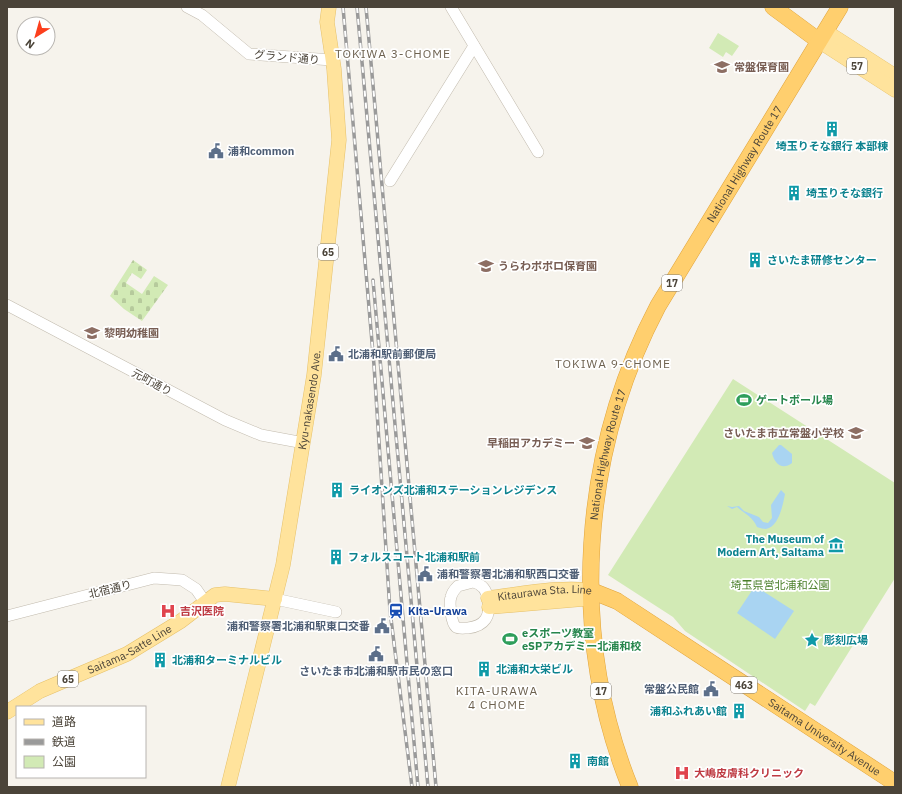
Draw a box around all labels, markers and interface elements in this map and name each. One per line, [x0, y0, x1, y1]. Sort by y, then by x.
north arrow [16, 16, 56, 56]
text: N [23, 36, 37, 52]
district label: TOKIWA 3-CHOME [335, 46, 451, 61]
street label: グランド通り [254, 47, 320, 67]
school or university icon: 常盤保育園 [713, 58, 731, 76]
road number: 57 [847, 58, 867, 74]
place label: 常盤保育園 [734, 60, 789, 74]
street label: National Highway Route 17 [704, 103, 785, 225]
building icon: 埼玉りそな銀行 本部棟 [823, 120, 841, 138]
place label: 埼玉りそな銀行 本部棟 [776, 139, 888, 153]
public building icon: 浦和common [207, 142, 225, 160]
place label: 浦和common [228, 144, 294, 158]
building icon: 埼玉りそな銀行 [785, 184, 803, 202]
place label: 埼玉りそな銀行 [806, 186, 883, 200]
road number: 65 [318, 244, 338, 260]
building icon: さいたま研修センター [746, 251, 764, 269]
place label: さいたま研修センター [767, 253, 877, 267]
school or university icon: うらわポポロ保育園 [477, 257, 495, 275]
place label: うらわポポロ保育園 [498, 259, 597, 273]
road number: 17 [662, 275, 682, 291]
school or university icon: 黎明幼稚園 [83, 324, 101, 342]
place label: 黎明幼稚園 [104, 326, 159, 340]
public building icon: 北浦和駅前郵便局 [327, 345, 345, 363]
place label: 北浦和駅前郵便局 [348, 347, 436, 361]
street label: Kyu-nakasendo Ave. [295, 349, 324, 451]
district label: TOKIWA 9-CHOME [555, 356, 671, 371]
street label: 元町通り [129, 365, 175, 399]
street label: National Highway Route 17 [587, 387, 629, 521]
sports icon: ゲートボール場 [735, 391, 753, 409]
place label: ゲートボール場 [756, 393, 833, 407]
school or university icon: さいたま市立常盤小学校 [847, 424, 865, 442]
place label: さいたま市立常盤小学校 [723, 426, 844, 440]
school or university icon: 早稲田アカデミー [578, 434, 596, 452]
place label: 早稲田アカデミー [487, 436, 575, 450]
building icon: ライオンズ北浦和ステーションレジデンス [328, 481, 346, 499]
place label: ライオンズ北浦和ステーションレジデンス [349, 483, 557, 497]
place label: The Museum of Modern Art, Saitama [717, 532, 824, 559]
museum icon: The Museum of Modern Art, Saitama [827, 536, 845, 554]
building icon: フォルスコート北浦和駅前 [327, 548, 345, 566]
place label: フォルスコート北浦和駅前 [348, 550, 480, 564]
public building icon: 浦和警察署北浦和駅西口交番 [416, 565, 434, 583]
place label: 浦和警察署北浦和駅西口交番 [437, 567, 580, 581]
street label: 北宿通り [87, 577, 133, 601]
park label: 埼玉県営北浦和公園 [731, 578, 830, 592]
street label: Kitaurawa Sta. Line [496, 582, 593, 604]
hospital icon: 吉沢医院 [159, 602, 177, 620]
station icon: Kita-Urawa [387, 602, 405, 620]
place label: 吉沢医院 [180, 604, 224, 618]
place label: Kita-Urawa [408, 604, 467, 618]
public building icon: 浦和警察署北浦和駅東口交番 [373, 617, 391, 635]
place label: 浦和警察署北浦和駅東口交番 [227, 619, 370, 633]
street label: Saitama-Satte Line [85, 621, 174, 677]
place label: eスポーツ教室 eSPアカデミー北浦和校 [522, 626, 641, 653]
sports icon: eスポーツ教室 eSPアカデミー北浦和校 [501, 630, 519, 648]
place icon: 彫刻広場 [803, 631, 821, 649]
place label: 彫刻広場 [824, 633, 868, 647]
public building icon: さいたま市北浦和駅市民の窓口 [367, 645, 385, 663]
building icon: 北浦和ターミナルビル [151, 651, 169, 669]
place label: 北浦和ターミナルビル [172, 653, 282, 667]
building icon: 北浦和大栄ビル [475, 660, 493, 678]
place label: 北浦和大栄ビル [496, 662, 573, 676]
place label: さいたま市北浦和駅市民の窓口 [299, 664, 453, 678]
road number: 65 [58, 671, 78, 687]
road number: 463 [731, 677, 757, 693]
public building icon: 常盤公民館 [702, 680, 720, 698]
place label: 常盤公民館 [644, 682, 699, 696]
district label: KITA-URAWA 4 CHOME [456, 683, 538, 712]
road number: 17 [591, 683, 611, 699]
street label: Saitama University Avenue [766, 695, 883, 779]
building icon: 浦和ふれあい館 [730, 702, 748, 720]
place label: 浦和ふれあい館 [650, 704, 727, 718]
legend [16, 706, 146, 778]
text: 道路 [52, 714, 76, 729]
text: 鉄道 [52, 734, 76, 749]
building icon: 南館 [566, 752, 584, 770]
text: 公園 [52, 754, 76, 769]
place label: 南館 [587, 754, 609, 768]
hospital icon: 大嶋皮膚科クリニック [673, 764, 691, 782]
place label: 大嶋皮膚科クリニック [694, 766, 804, 780]

